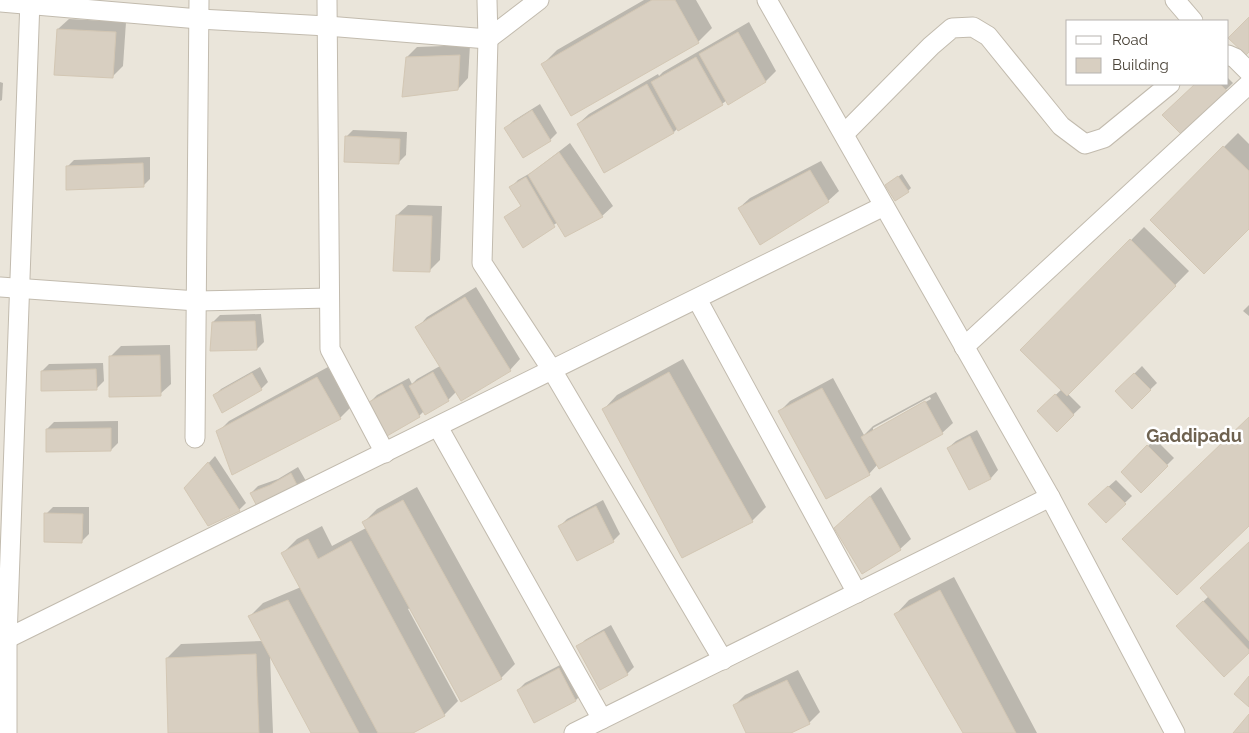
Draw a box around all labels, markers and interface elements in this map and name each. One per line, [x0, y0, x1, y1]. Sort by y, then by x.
legend [1066, 20, 1229, 85]
text: Road [1112, 31, 1148, 49]
text: Building [1112, 56, 1169, 74]
district label: Gaddipadu [1146, 425, 1242, 446]

